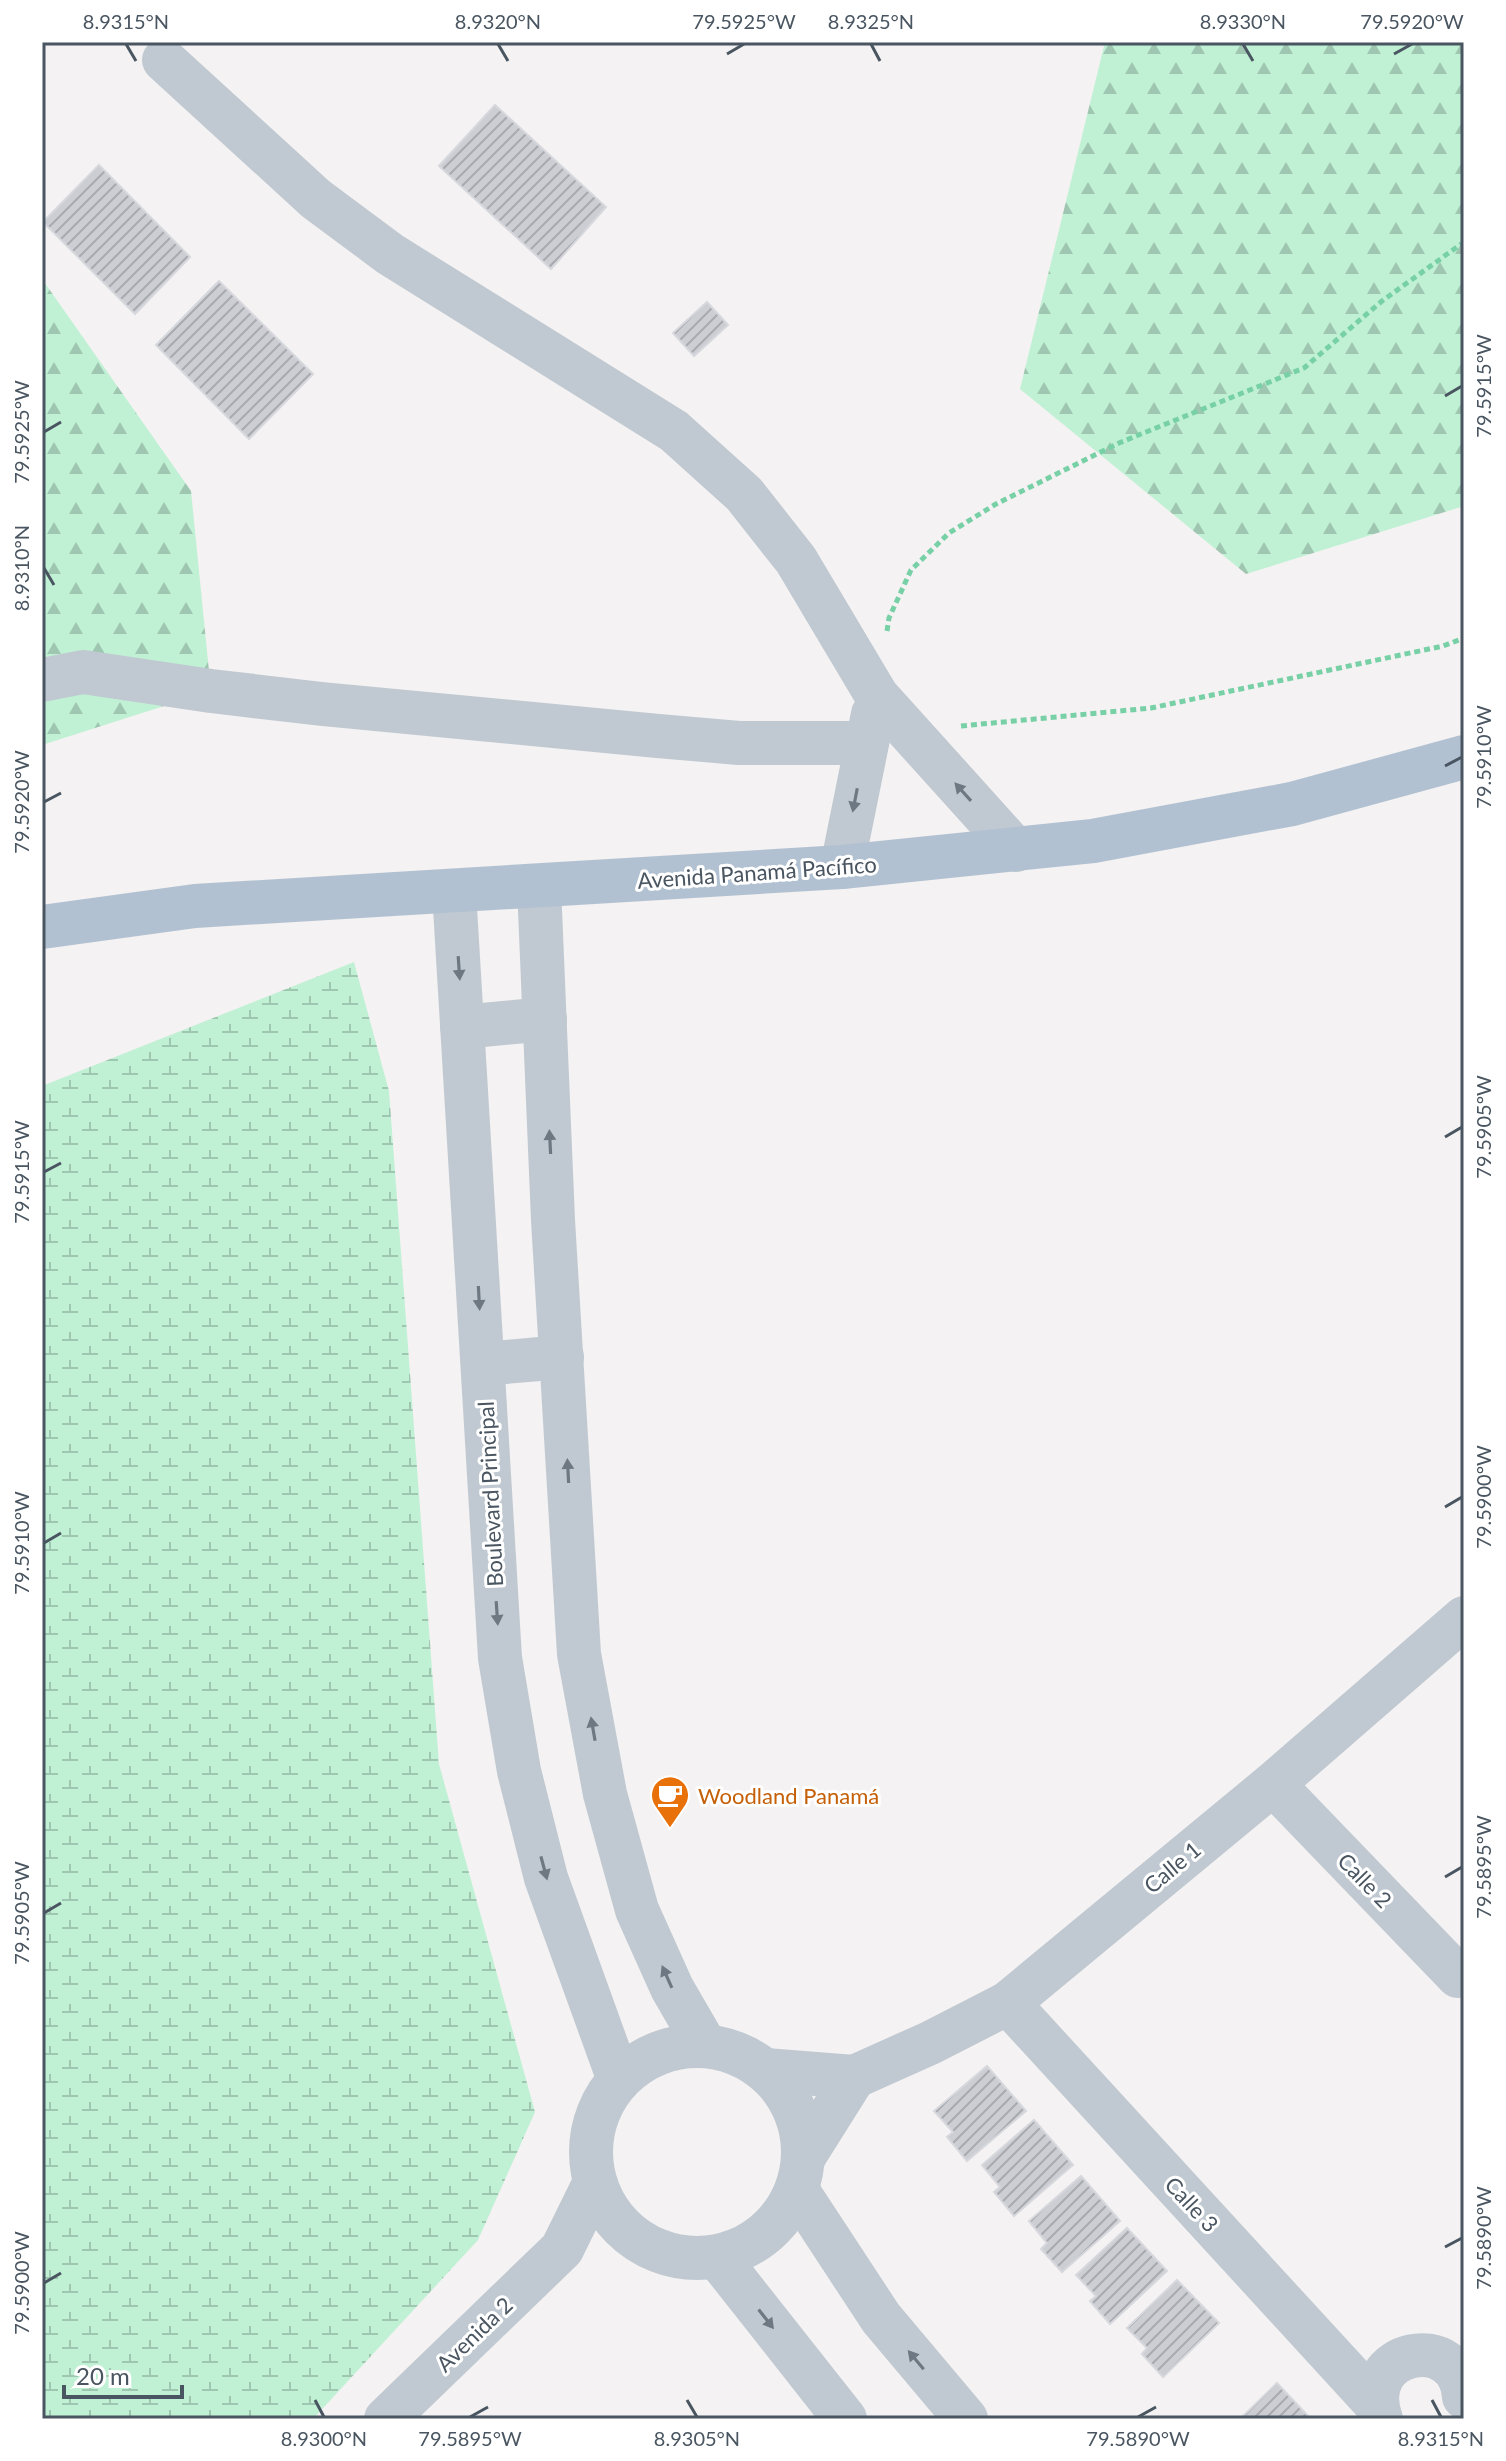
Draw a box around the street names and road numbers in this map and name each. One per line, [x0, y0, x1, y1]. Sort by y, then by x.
street label: Avenida Panamá Pacífico [636, 850, 878, 894]
street label: Boulevard Principal [472, 1401, 508, 1587]
street label: Calle 1 [1138, 1835, 1206, 1899]
street label: Calle 2 [1332, 1847, 1398, 1913]
street label: Calle 3 [1160, 2171, 1224, 2237]
street label: Avenida 2 [430, 2291, 518, 2377]

